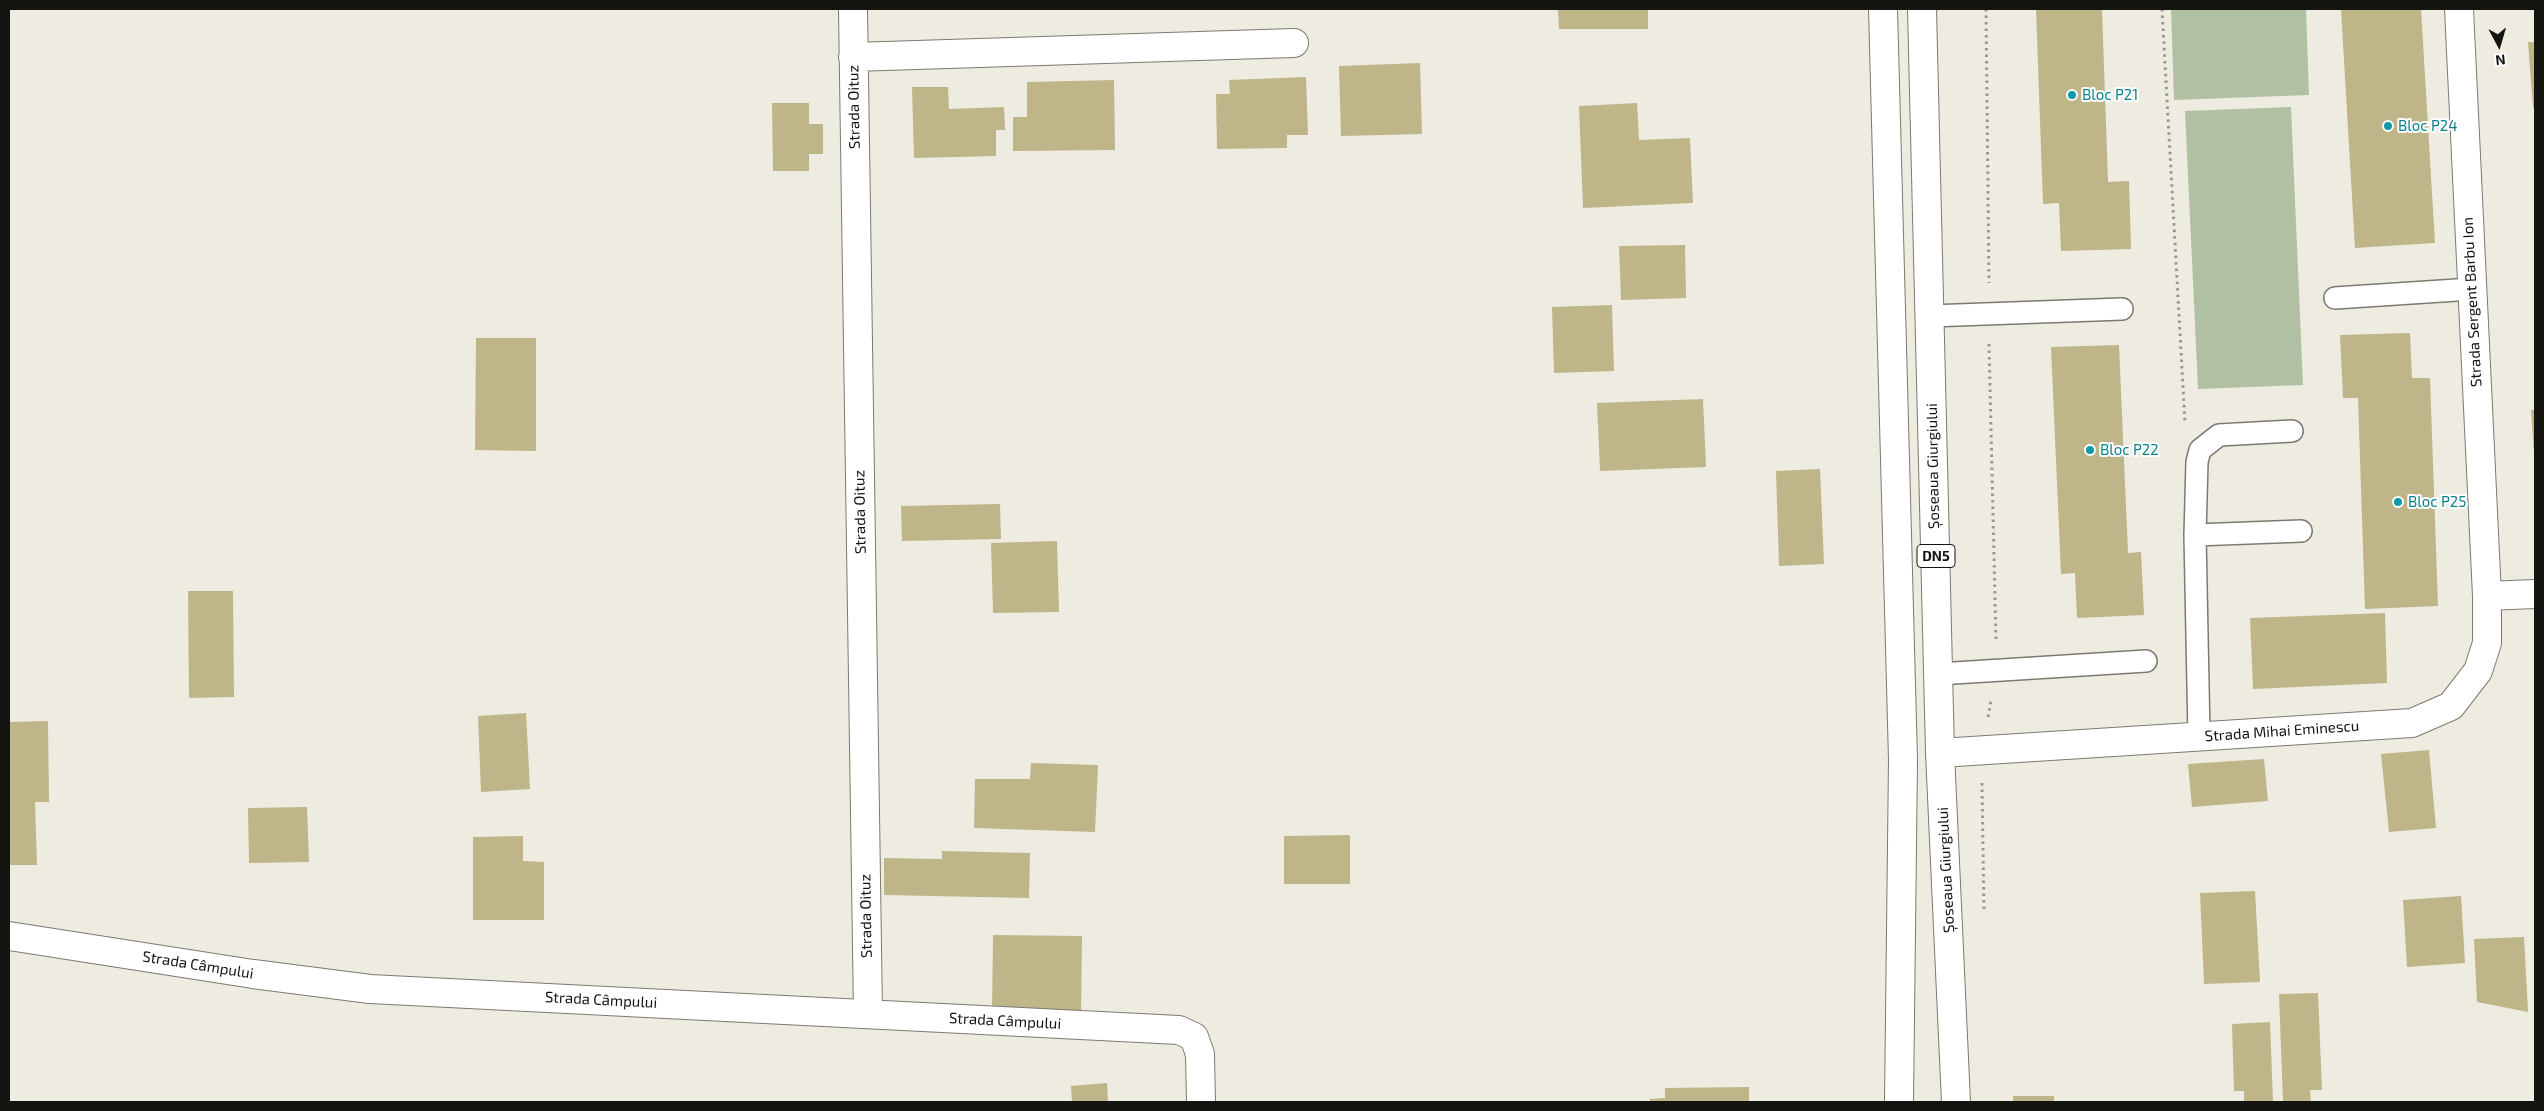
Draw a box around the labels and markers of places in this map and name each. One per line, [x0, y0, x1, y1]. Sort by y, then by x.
place label: Bloc P21 [2082, 86, 2138, 104]
marker: Bloc P21 [2066, 89, 2078, 101]
place label: Bloc P24 [2398, 117, 2457, 135]
marker: Bloc P24 [2382, 120, 2394, 132]
place label: Bloc P22 [2100, 441, 2159, 459]
marker: Bloc P22 [2084, 444, 2096, 456]
place label: Bloc P25 [2408, 493, 2466, 511]
marker: Bloc P25 [2392, 496, 2404, 508]

